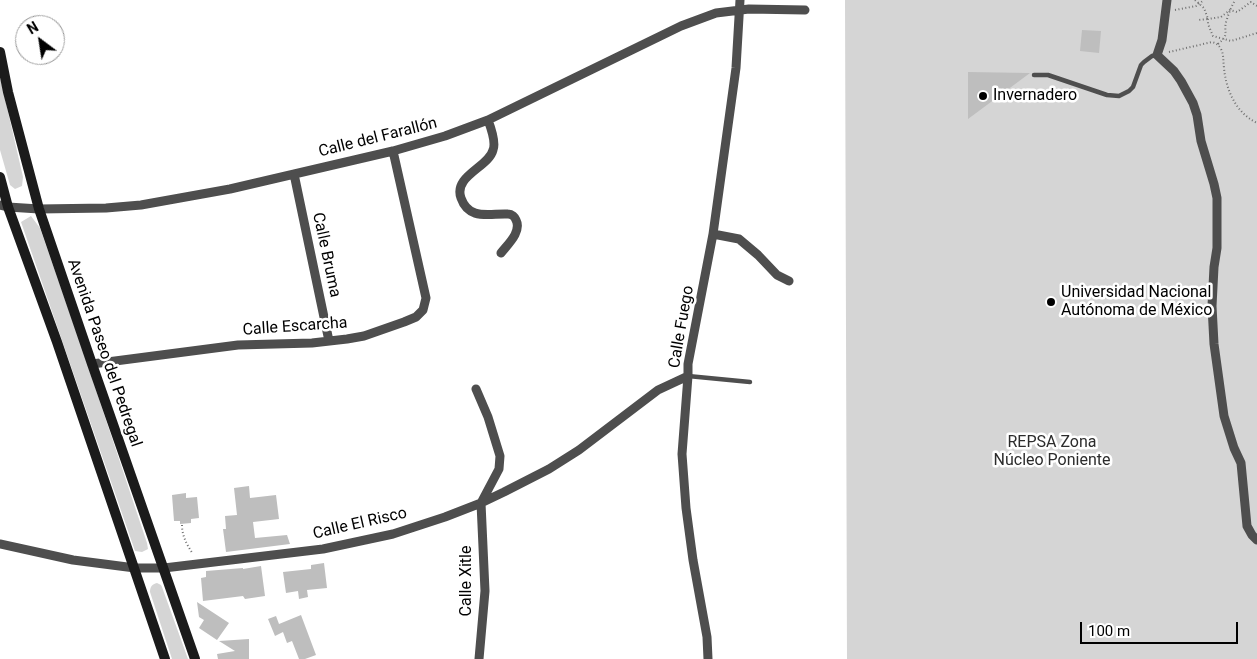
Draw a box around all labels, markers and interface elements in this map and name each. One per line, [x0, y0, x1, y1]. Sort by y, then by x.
north arrow [15, 15, 65, 65]
text: N [24, 19, 41, 37]
place label: Invernadero [993, 86, 1077, 106]
marker: Invernadero [977, 90, 989, 102]
street label: Calle del Farallón [317, 114, 439, 162]
street label: Calle Bruma [308, 211, 344, 299]
street label: Avenida Paseo del Pedregal [63, 257, 145, 449]
place label: Universidad Nacional Autónoma de México [1061, 283, 1212, 321]
street label: Calle Fuego [665, 284, 699, 370]
marker: Universidad Nacional Autónoma de México [1045, 296, 1057, 308]
street label: Calle Escarcha [242, 314, 348, 340]
park label: REPSA Zona Núcleo Poniente [994, 433, 1110, 471]
street label: Calle El Risco [311, 504, 409, 544]
street label: Calle Xitle [457, 546, 477, 616]
scale bar [1082, 612, 1240, 644]
text: 100 m [1088, 622, 1130, 640]

